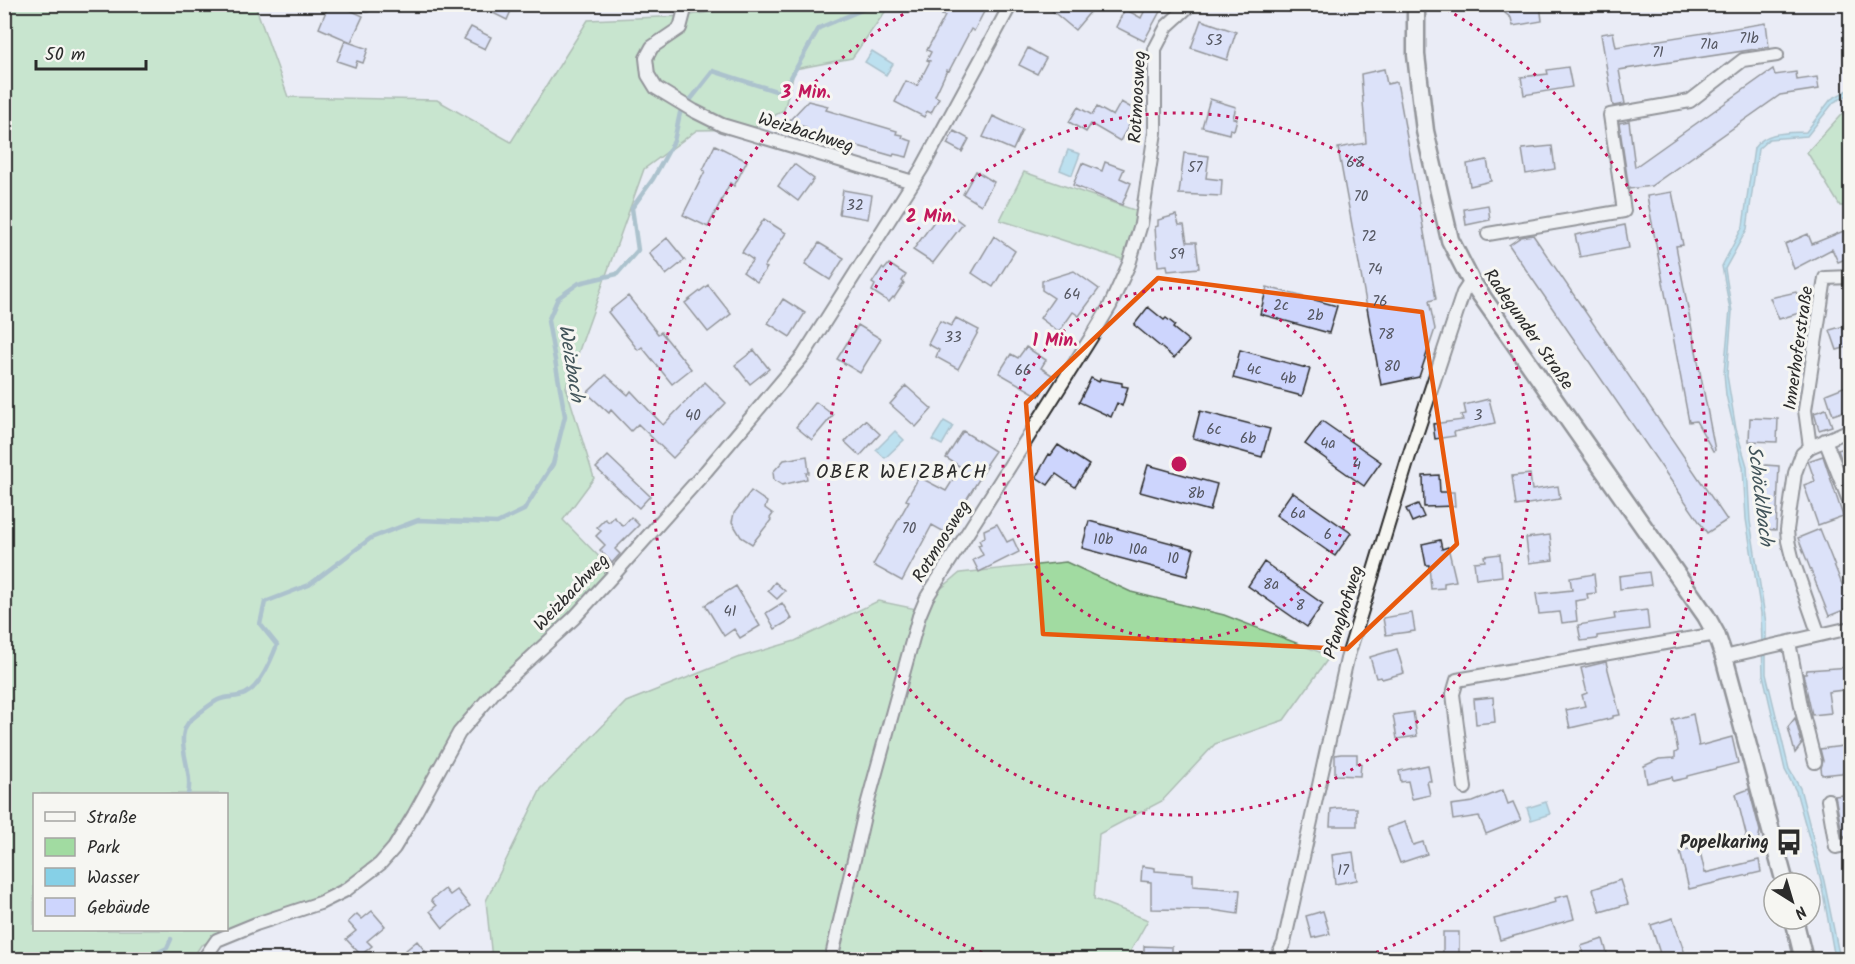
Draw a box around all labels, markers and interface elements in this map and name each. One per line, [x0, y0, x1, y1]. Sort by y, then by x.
house number: 71b [1739, 27, 1759, 51]
house number: 53 [1206, 29, 1223, 53]
scale bar [36, 33, 146, 71]
house number: 71a [1700, 33, 1718, 57]
text: 50 m [45, 41, 85, 70]
house number: 71 [1652, 41, 1664, 65]
street label: Rotmoosweg [1122, 50, 1155, 144]
text: 3 Min. [780, 79, 831, 108]
street label: Weizbachweg [754, 105, 857, 162]
house number: 68 [1346, 151, 1365, 175]
house number: 57 [1188, 156, 1204, 180]
house number: 70 [1354, 185, 1369, 209]
house number: 32 [846, 194, 864, 218]
text: 2 Min. [906, 203, 956, 232]
house number: 72 [1361, 225, 1377, 249]
house number: 59 [1169, 243, 1185, 267]
house number: 74 [1367, 258, 1383, 282]
street label: Radegunder Straße [1475, 263, 1581, 397]
house number: 64 [1064, 283, 1080, 307]
street label: Innerhoferstraße [1776, 284, 1823, 412]
house number: 76 [1372, 290, 1388, 314]
house number: 2c [1273, 294, 1289, 318]
house number: 2b [1307, 304, 1323, 328]
water label: Weizbach [548, 322, 592, 406]
house number: 78 [1378, 323, 1395, 347]
house number: 33 [944, 326, 962, 350]
text: 1 Min. [1033, 327, 1077, 356]
house number: 80 [1384, 355, 1401, 379]
house number: 4c [1247, 358, 1262, 382]
house number: 66 [1015, 359, 1031, 383]
house number: 4b [1280, 367, 1296, 391]
house number: 40 [685, 404, 701, 428]
house number: 3 [1474, 404, 1483, 428]
house number: 6c [1206, 418, 1222, 442]
house number: 6b [1240, 427, 1256, 451]
house number: 4a [1320, 432, 1336, 456]
water label: Schöcklbach [1737, 443, 1781, 550]
house number: 4 [1353, 453, 1361, 477]
centre of rings [1169, 454, 1189, 474]
district label: OBER WEIZBACH [816, 457, 988, 489]
house number: 8b [1188, 482, 1205, 506]
street label: Rotmoosweg [905, 495, 979, 589]
house number: 6a [1290, 502, 1306, 526]
house number: 70 [902, 517, 917, 541]
house number: 6 [1324, 523, 1332, 547]
house number: 10b [1093, 528, 1113, 552]
house number: 10a [1128, 538, 1148, 562]
street label: Weizbachweg [527, 547, 617, 639]
house number: 10 [1167, 547, 1180, 571]
street label: Pfanghofweg [1316, 562, 1372, 663]
house number: 8a [1263, 573, 1279, 597]
house number: 8 [1295, 594, 1305, 618]
house number: 41 [724, 600, 737, 624]
legend [33, 793, 228, 931]
text: Straße [87, 804, 137, 833]
bus stop icon: Popelkaring [1774, 827, 1804, 857]
place label: Popelkaring [1680, 829, 1769, 858]
text: Park [87, 834, 120, 863]
house number: 17 [1337, 859, 1350, 883]
text: Wasser [87, 864, 140, 893]
north arrow [1762, 871, 1822, 931]
text: Gebäude [87, 894, 150, 923]
text: N [1789, 899, 1812, 925]

